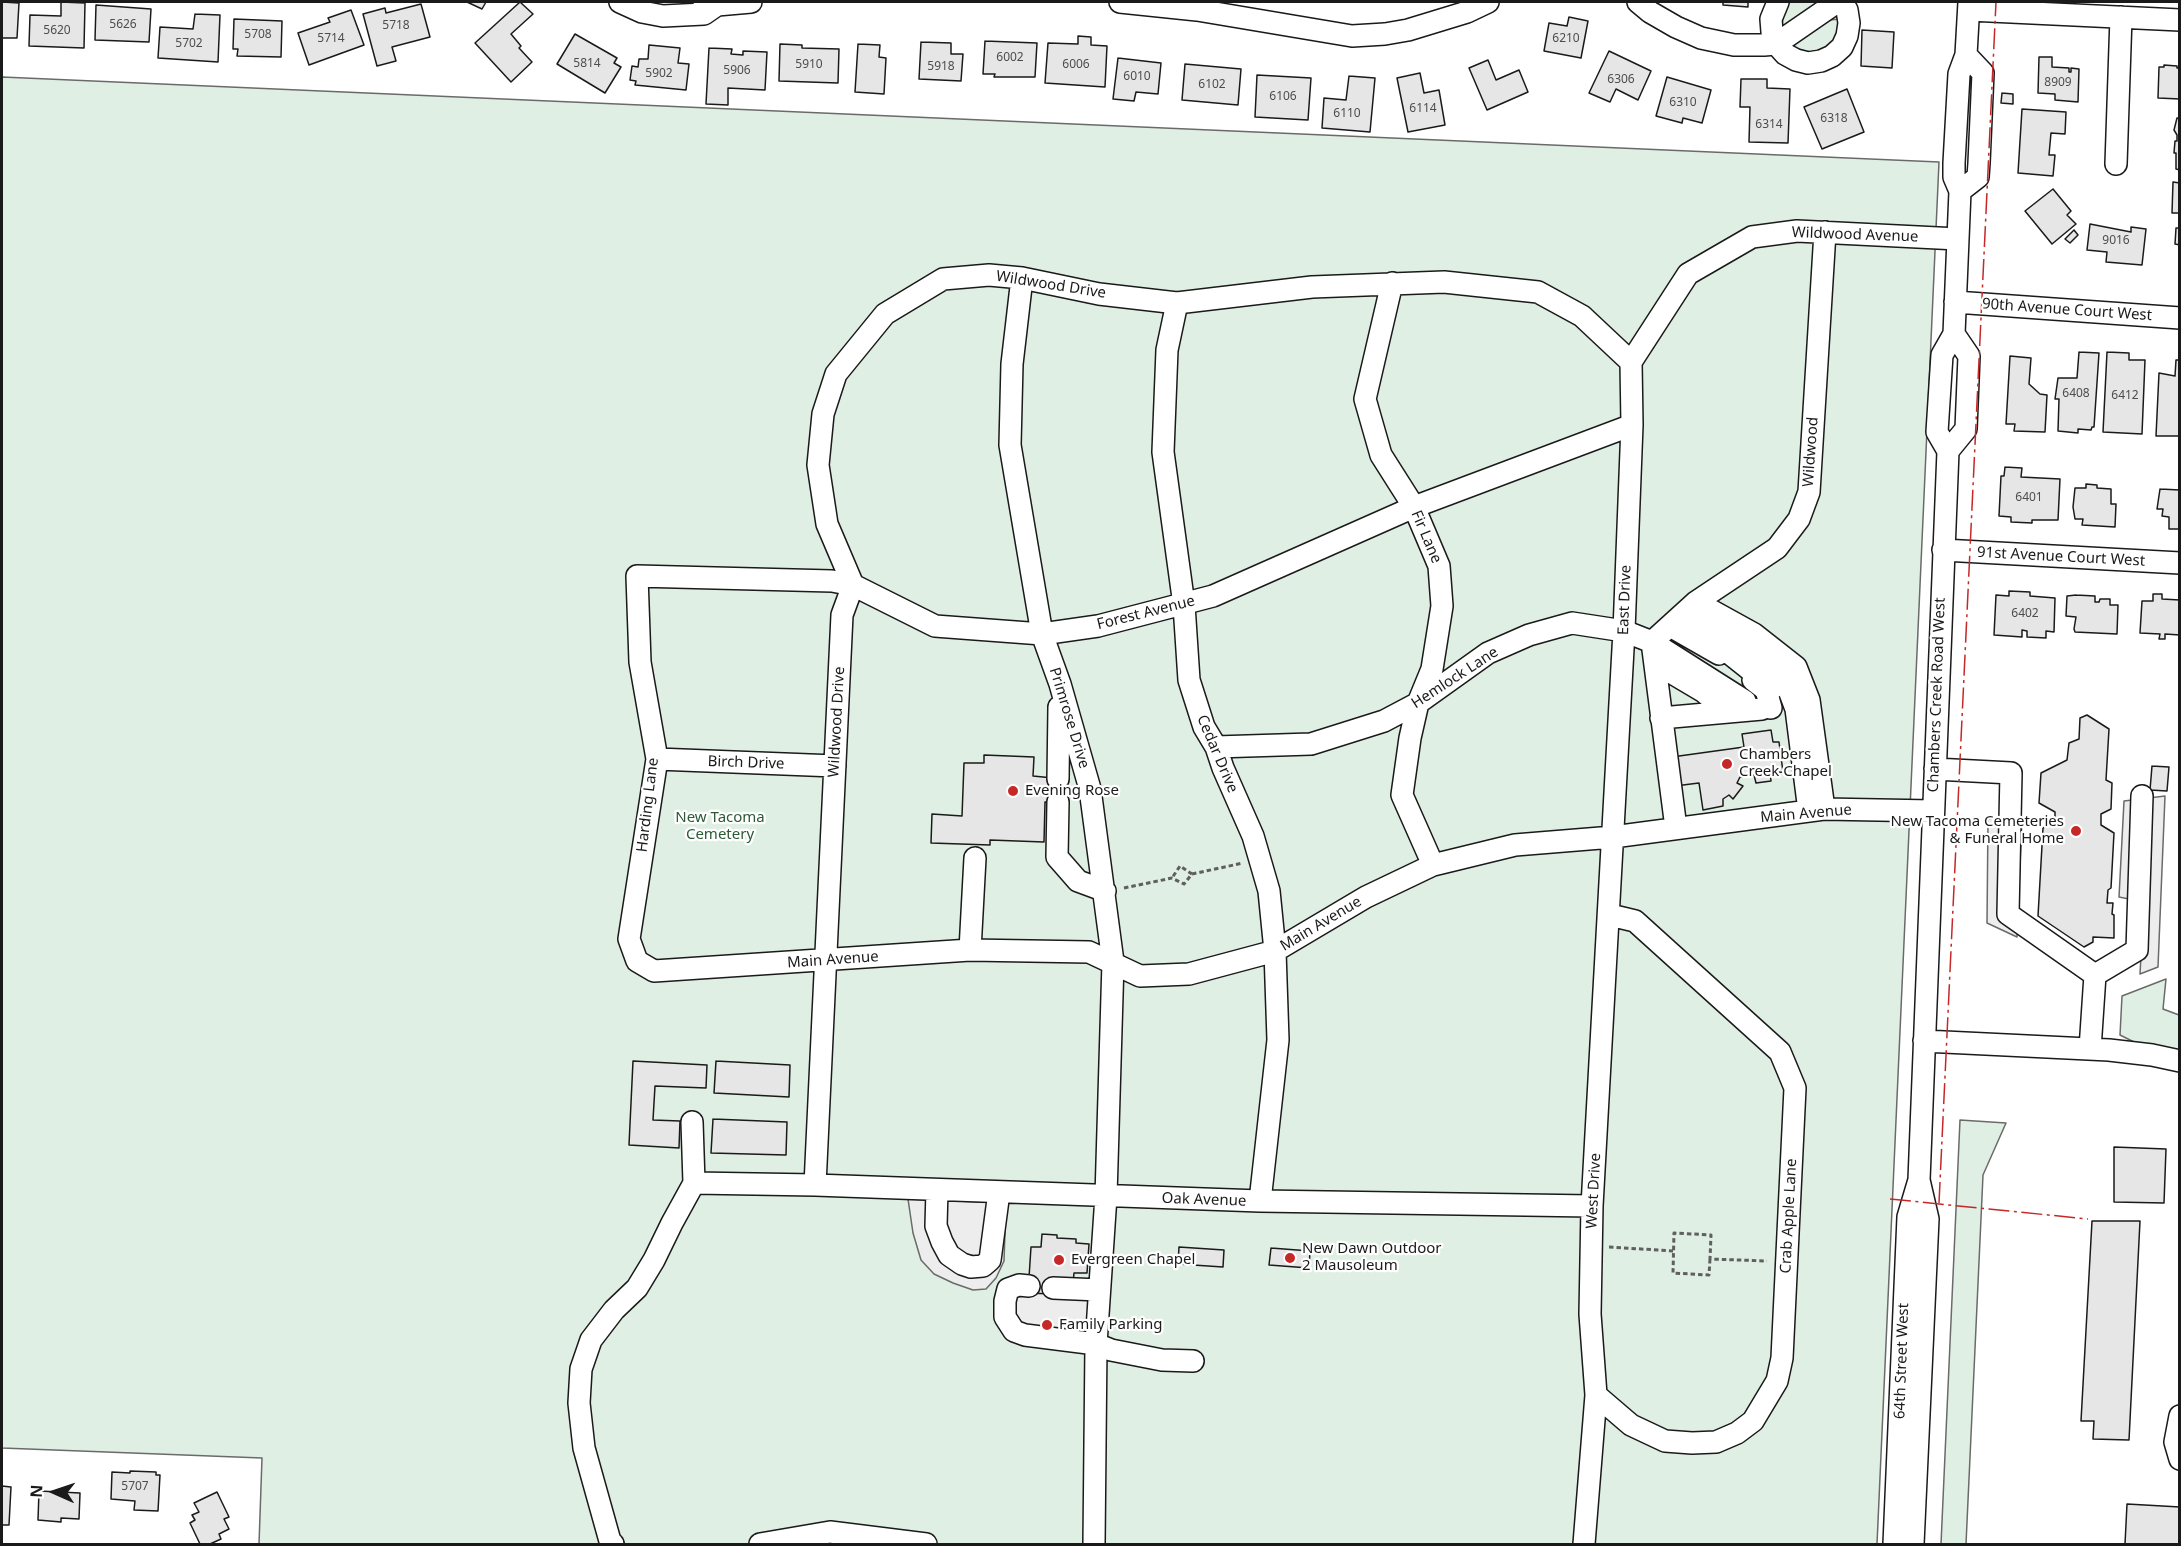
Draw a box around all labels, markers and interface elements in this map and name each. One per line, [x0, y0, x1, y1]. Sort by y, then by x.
house number: 5626 [109, 18, 137, 32]
house number: 5718 [382, 19, 410, 33]
house number: 5620 [43, 24, 71, 38]
house number: 5708 [244, 28, 272, 42]
house number: 5714 [317, 32, 345, 46]
house number: 6210 [1552, 32, 1580, 46]
house number: 5702 [175, 37, 203, 51]
house number: 6002 [996, 51, 1024, 65]
house number: 5814 [573, 57, 601, 71]
house number: 5910 [795, 58, 823, 72]
house number: 6006 [1062, 58, 1090, 72]
house number: 5918 [927, 60, 955, 74]
house number: 5906 [723, 64, 751, 78]
house number: 5902 [645, 67, 673, 81]
house number: 6010 [1123, 70, 1151, 84]
house number: 6306 [1607, 73, 1635, 87]
house number: 8909 [2044, 76, 2072, 90]
house number: 6102 [1198, 78, 1226, 92]
house number: 6106 [1269, 90, 1297, 104]
house number: 6310 [1669, 96, 1697, 110]
house number: 6114 [1409, 102, 1437, 116]
house number: 6110 [1333, 107, 1361, 121]
house number: 6318 [1820, 112, 1848, 126]
house number: 6314 [1755, 118, 1783, 132]
street label: Wildwood Avenue [1791, 224, 1919, 246]
house number: 9016 [2102, 234, 2130, 248]
street label: Wildwood Drive [995, 267, 1107, 303]
street label: 90th Avenue Court West [1981, 295, 2153, 325]
house number: 6408 [2062, 387, 2090, 401]
house number: 6412 [2111, 389, 2139, 403]
street label: Wildwood [1800, 416, 1822, 488]
house number: 6401 [2015, 491, 2043, 505]
street label: Fir Lane [1407, 508, 1445, 566]
street label: 91st Avenue Court West [1977, 544, 2145, 570]
street label: East Drive [1615, 565, 1635, 635]
street label: Forest Avenue [1095, 592, 1197, 634]
street label: Chambers Creek Road West [1925, 597, 1949, 793]
house number: 6402 [2011, 607, 2039, 621]
street label: Hemlock Lane [1408, 643, 1502, 713]
street label: Primrose Drive [1045, 665, 1093, 771]
street label: Wildwood Drive [825, 666, 849, 778]
street label: Cedar Drive [1193, 712, 1241, 796]
place label: Chambers Creek Chapel [1739, 746, 1832, 781]
street label: Birch Drive [707, 753, 785, 773]
street label: Harding Lane [633, 757, 663, 853]
marker: Chambers Creek Chapel [1720, 757, 1734, 771]
place label: Evening Rose [1025, 782, 1119, 800]
marker: Evening Rose [1006, 784, 1020, 798]
street label: Main Avenue [1760, 801, 1852, 827]
park label: New Tacoma Cemetery [675, 809, 765, 844]
place label: New Tacoma Cemeteries & Funeral Home [1891, 813, 2064, 848]
marker: New Tacoma Cemeteries & Funeral Home [2069, 824, 2083, 838]
street label: Main Avenue [1277, 893, 1365, 955]
street label: Main Avenue [787, 948, 879, 972]
street label: West Drive [1583, 1153, 1605, 1229]
street label: Crab Apple Lane [1777, 1158, 1801, 1274]
street label: Oak Avenue [1161, 1190, 1247, 1210]
place label: New Dawn Outdoor 2 Mausoleum [1302, 1240, 1442, 1275]
place label: Evergreen Chapel [1071, 1251, 1195, 1269]
marker: New Dawn Outdoor 2 Mausoleum [1283, 1251, 1297, 1265]
marker: Evergreen Chapel [1052, 1253, 1066, 1267]
street label: 64th Street West [1891, 1303, 1913, 1419]
place label: Family Parking [1059, 1316, 1163, 1334]
marker: Family Parking [1040, 1318, 1054, 1332]
north arrow [24, 1462, 84, 1522]
house number: 5707 [121, 1480, 149, 1494]
text: N [25, 1484, 47, 1498]

